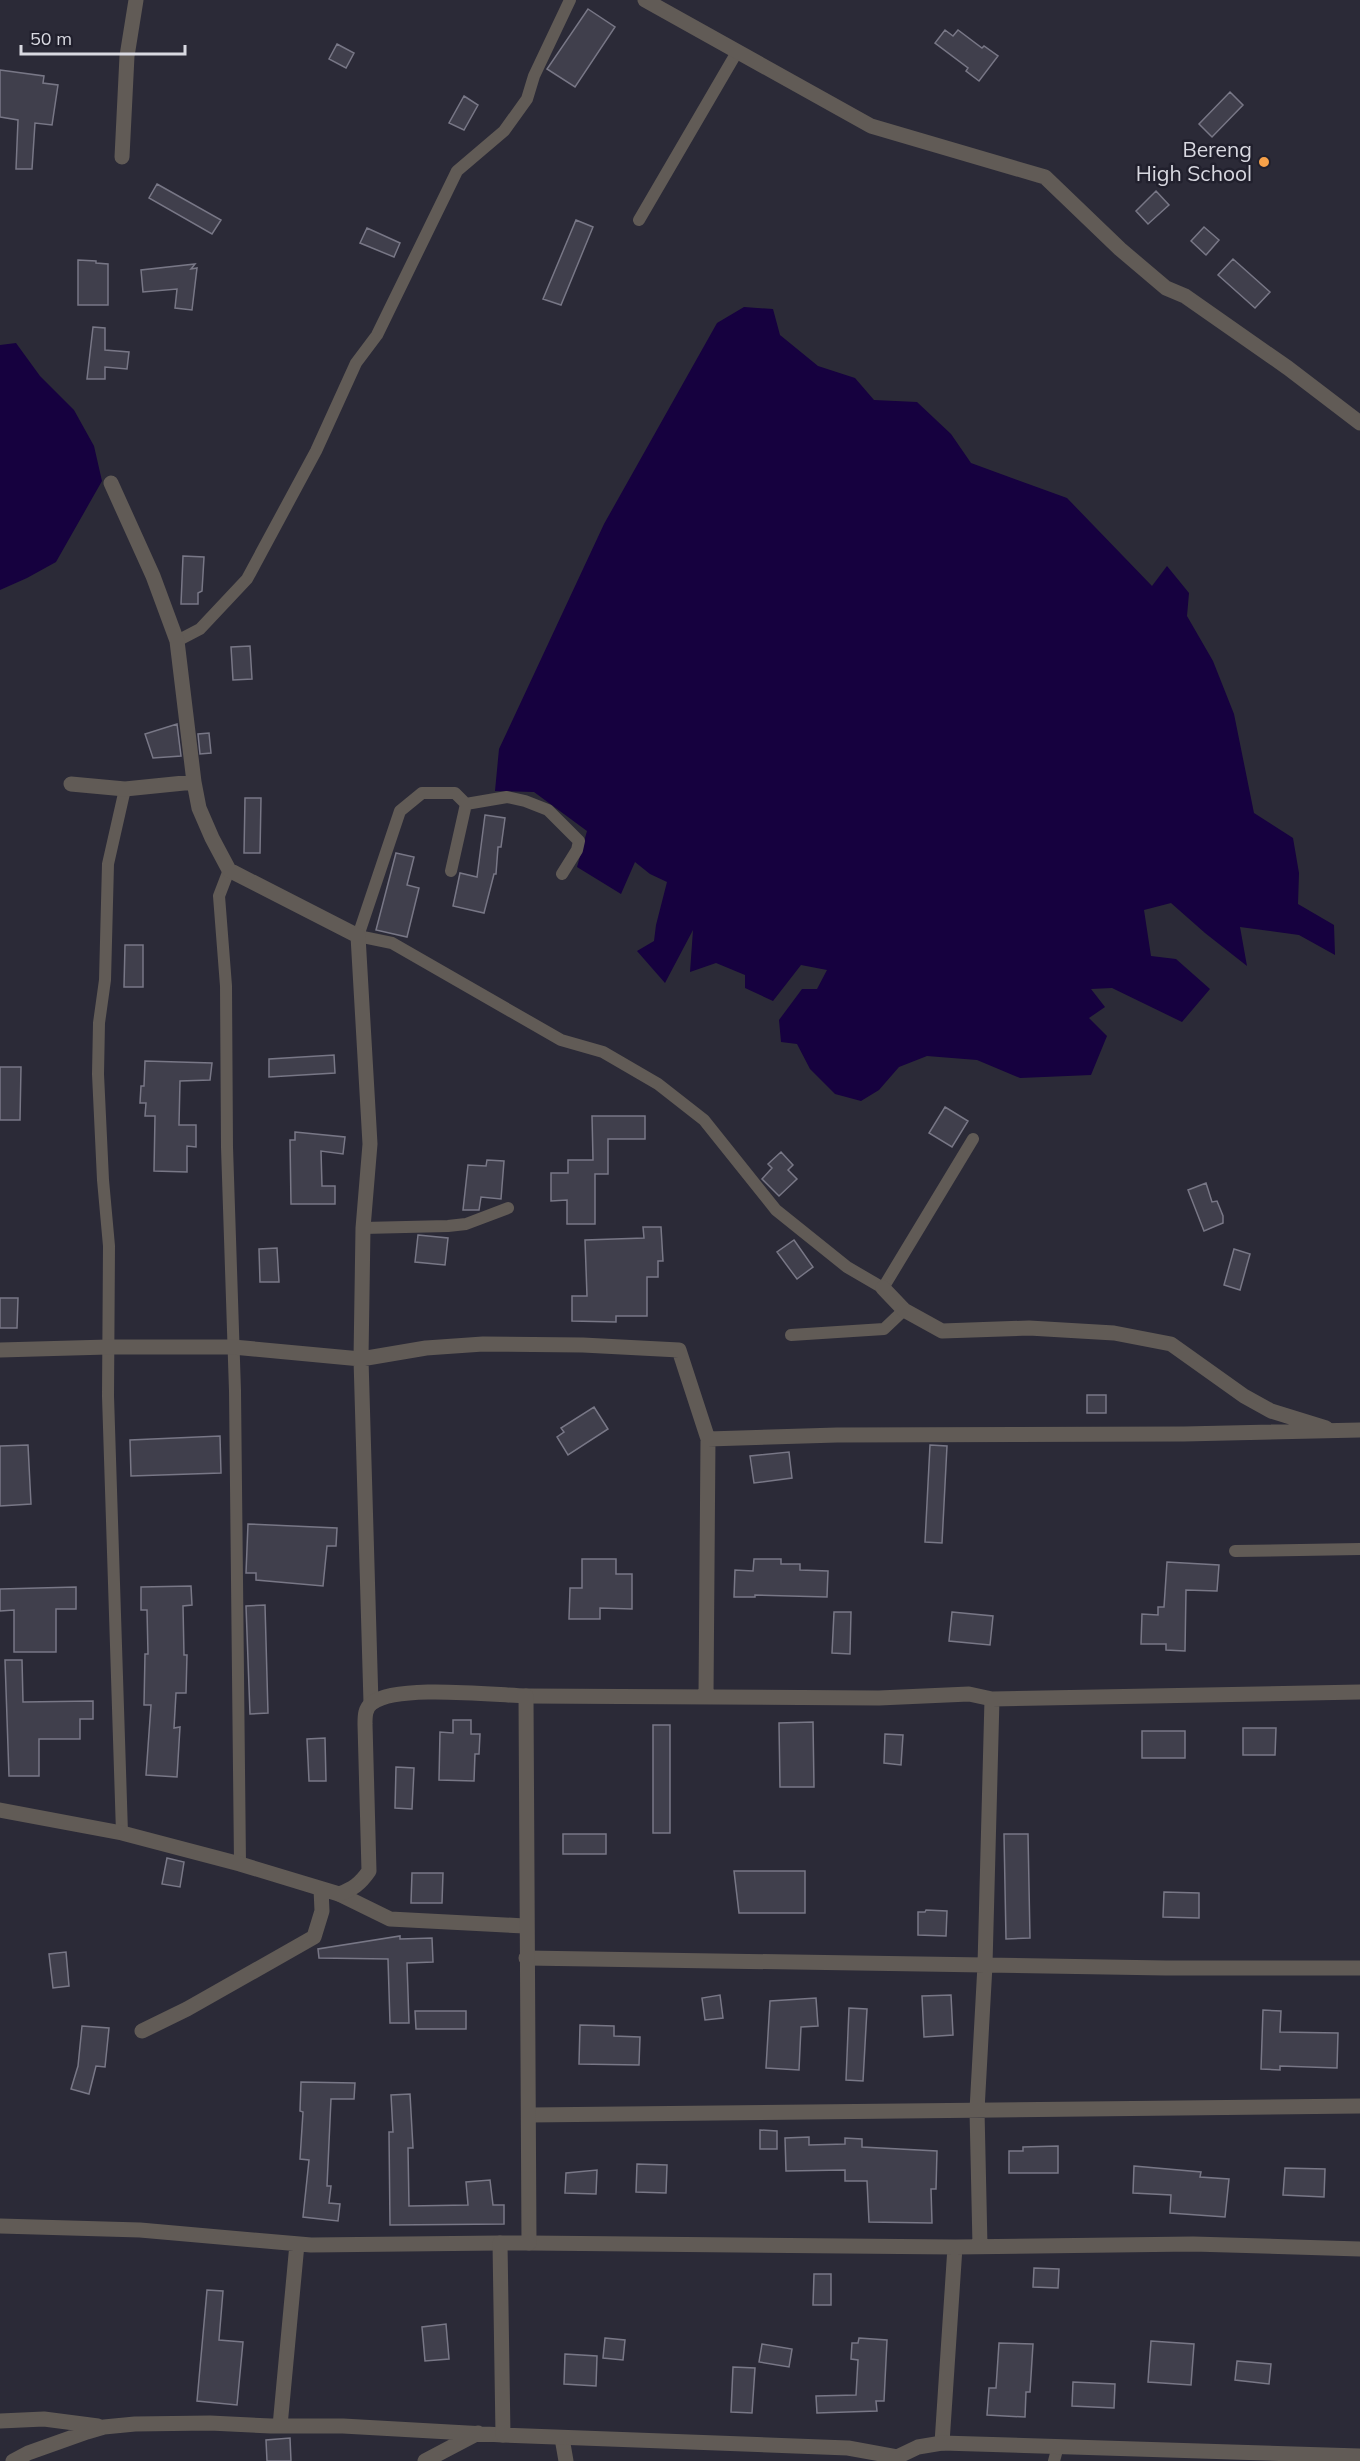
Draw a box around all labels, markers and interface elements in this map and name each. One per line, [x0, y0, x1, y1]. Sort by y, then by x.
scale bar [21, 18, 184, 56]
text: 50 m [30, 27, 72, 50]
place label: Bereng High School [1136, 136, 1252, 186]
marker: Bereng High School [1257, 155, 1271, 169]

